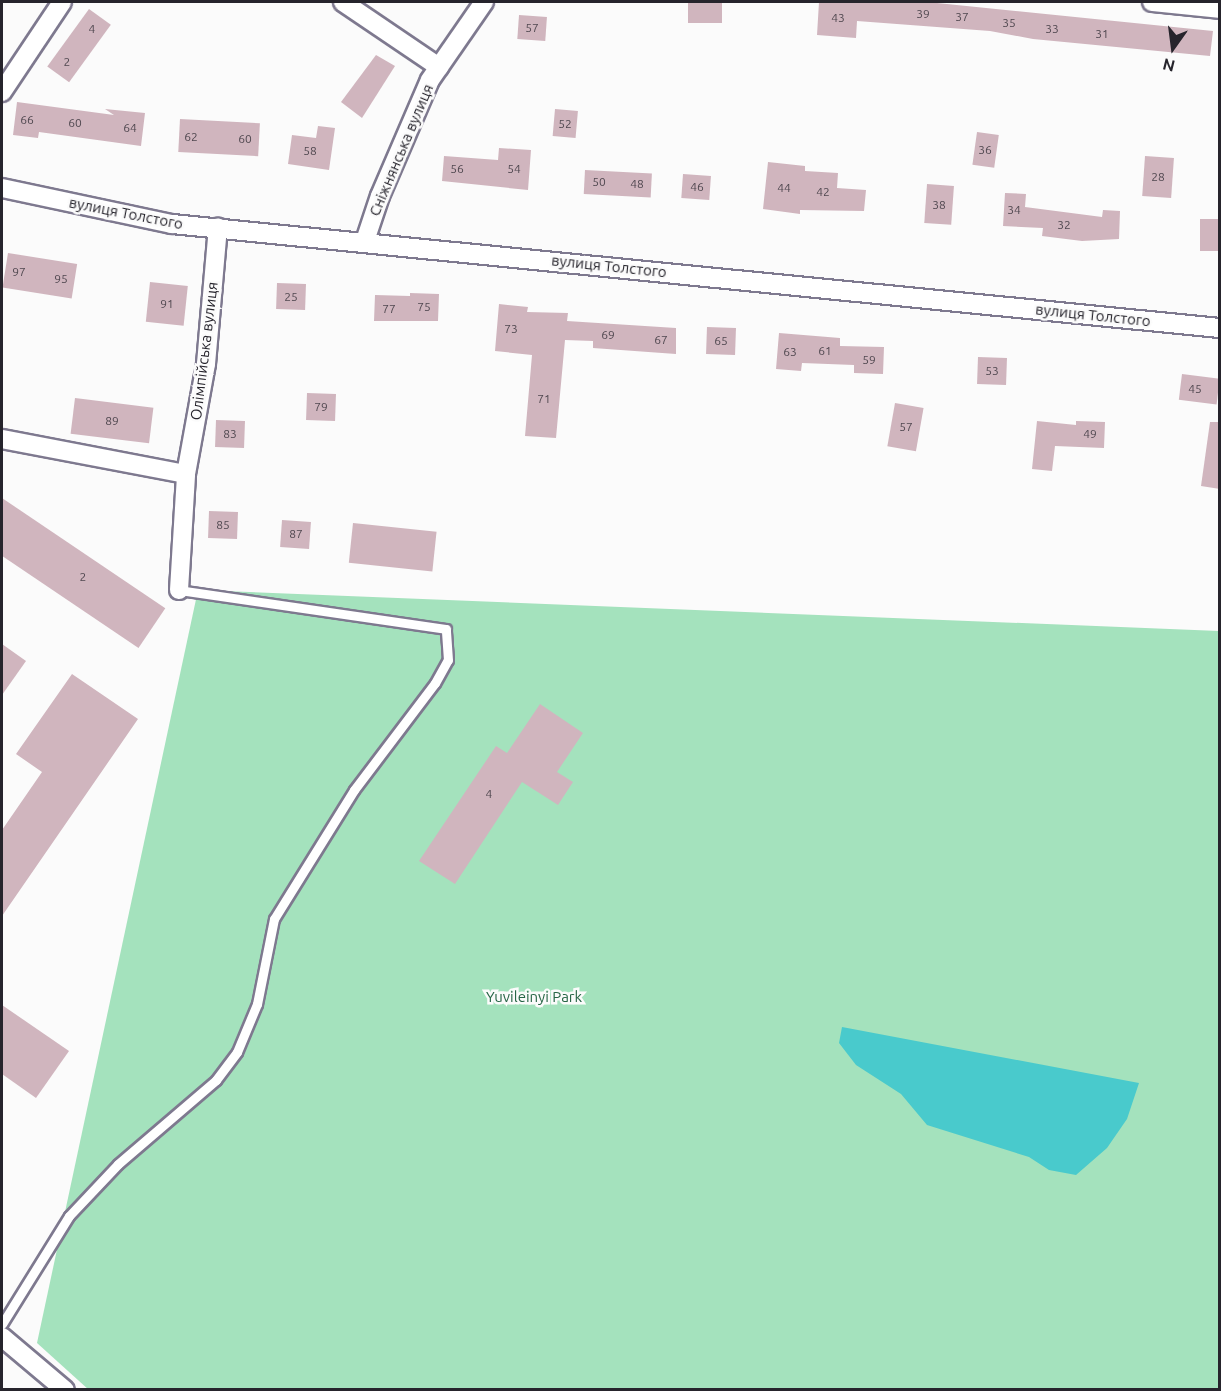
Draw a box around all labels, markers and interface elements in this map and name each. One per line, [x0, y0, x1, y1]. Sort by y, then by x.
house number: 39 [916, 7, 930, 21]
house number: 37 [955, 10, 969, 24]
house number: 43 [831, 11, 845, 25]
house number: 35 [1002, 16, 1016, 30]
north arrow [1143, 18, 1203, 78]
house number: 57 [525, 21, 539, 35]
house number: 4 [89, 22, 95, 36]
house number: 33 [1045, 22, 1059, 36]
house number: 31 [1095, 27, 1109, 41]
house number: 2 [64, 55, 70, 69]
text: N [1161, 55, 1177, 76]
street label: Сніжнянська вулиця [365, 81, 437, 219]
house number: 66 [20, 113, 34, 127]
house number: 60 [68, 116, 82, 130]
house number: 52 [558, 117, 572, 131]
house number: 64 [123, 121, 137, 135]
house number: 62 [184, 130, 198, 144]
house number: 60 [238, 132, 252, 146]
house number: 36 [978, 143, 992, 157]
house number: 58 [303, 144, 317, 158]
house number: 56 [450, 162, 464, 176]
house number: 54 [507, 162, 521, 176]
house number: 28 [1151, 170, 1165, 184]
house number: 50 [592, 175, 606, 189]
house number: 48 [630, 177, 644, 191]
house number: 46 [690, 180, 704, 194]
house number: 44 [777, 181, 791, 195]
house number: 42 [816, 185, 830, 199]
street label: вулиця Толстого [67, 193, 185, 233]
house number: 38 [932, 198, 946, 212]
house number: 34 [1007, 203, 1021, 217]
house number: 32 [1057, 218, 1071, 232]
street label: вулиця Толстого [551, 251, 667, 281]
house number: 97 [12, 265, 26, 279]
house number: 95 [54, 272, 68, 286]
street label: Олімпійська вулиця [187, 281, 221, 421]
house number: 25 [284, 290, 298, 304]
house number: 91 [160, 297, 174, 311]
house number: 75 [417, 300, 431, 314]
street label: вулиця Толстого [1035, 300, 1151, 330]
house number: 77 [382, 302, 396, 316]
house number: 73 [504, 322, 518, 336]
house number: 69 [601, 328, 615, 342]
house number: 67 [654, 333, 668, 347]
house number: 65 [714, 334, 728, 348]
house number: 61 [818, 344, 832, 358]
house number: 63 [783, 345, 797, 359]
house number: 59 [862, 353, 876, 367]
house number: 53 [985, 364, 999, 378]
house number: 45 [1188, 382, 1202, 396]
house number: 71 [537, 392, 551, 406]
house number: 79 [314, 400, 328, 414]
house number: 89 [105, 414, 119, 428]
house number: 57 [899, 420, 913, 434]
house number: 83 [223, 427, 237, 441]
house number: 49 [1083, 427, 1097, 441]
house number: 85 [216, 518, 230, 532]
house number: 87 [289, 527, 303, 541]
house number: 2 [80, 570, 86, 584]
house number: 4 [486, 787, 492, 801]
park label: Yuvileinyi Park [486, 988, 582, 1006]

